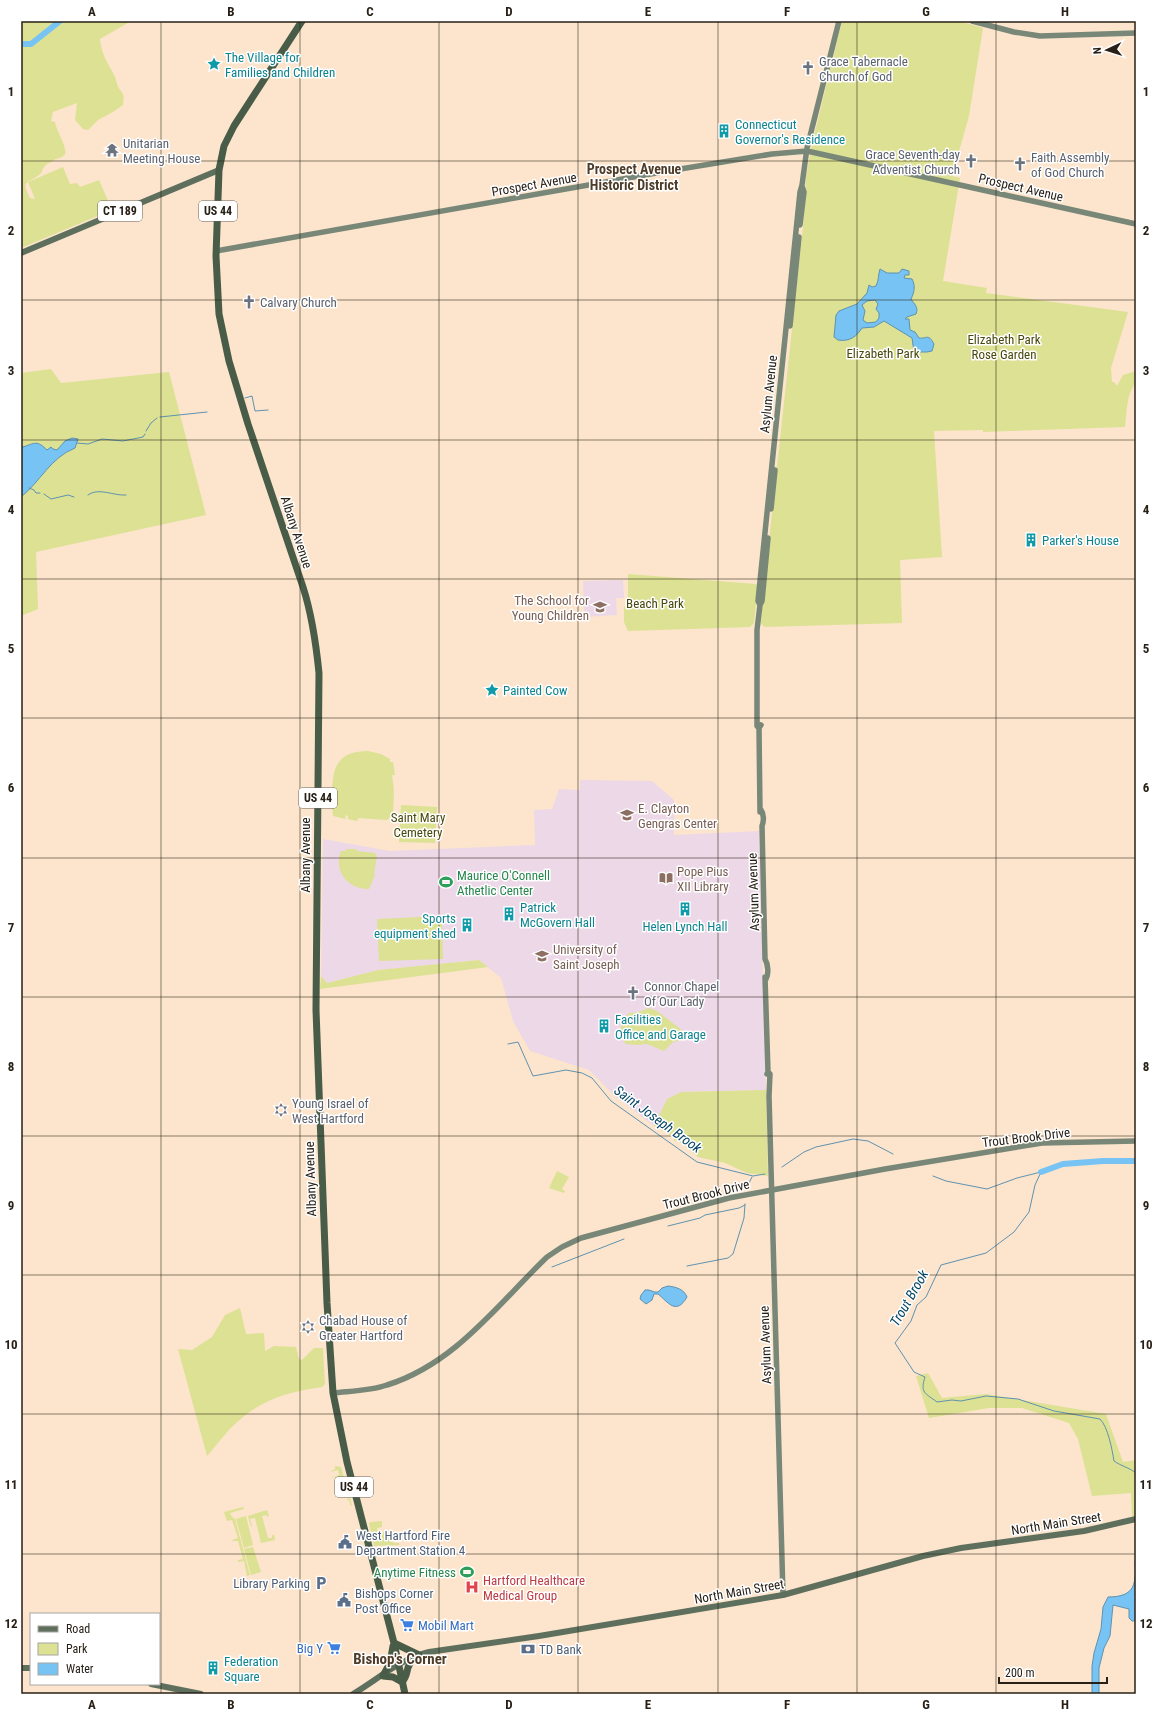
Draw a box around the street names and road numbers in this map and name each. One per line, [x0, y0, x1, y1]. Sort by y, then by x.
street label: Prospect Avenue [490, 170, 578, 199]
street label: Prospect Avenue [977, 170, 1065, 204]
road number: CT 189 [98, 201, 142, 221]
road number: US 44 [199, 201, 237, 221]
street label: Asylum Avenue [757, 354, 780, 434]
street label: Albany Avenue [278, 494, 315, 570]
road number: US 44 [299, 788, 337, 808]
street label: Albany Avenue [298, 817, 313, 893]
street label: Asylum Avenue [745, 853, 762, 931]
street label: Trout Brook Drive [981, 1125, 1071, 1150]
street label: Albany Avenue [302, 1141, 319, 1217]
street label: Trout Brook Drive [661, 1176, 751, 1212]
street label: Asylum Avenue [757, 1306, 774, 1384]
road number: US 44 [335, 1477, 373, 1497]
street label: North Main Street [1010, 1509, 1102, 1538]
street label: North Main Street [693, 1576, 785, 1607]

